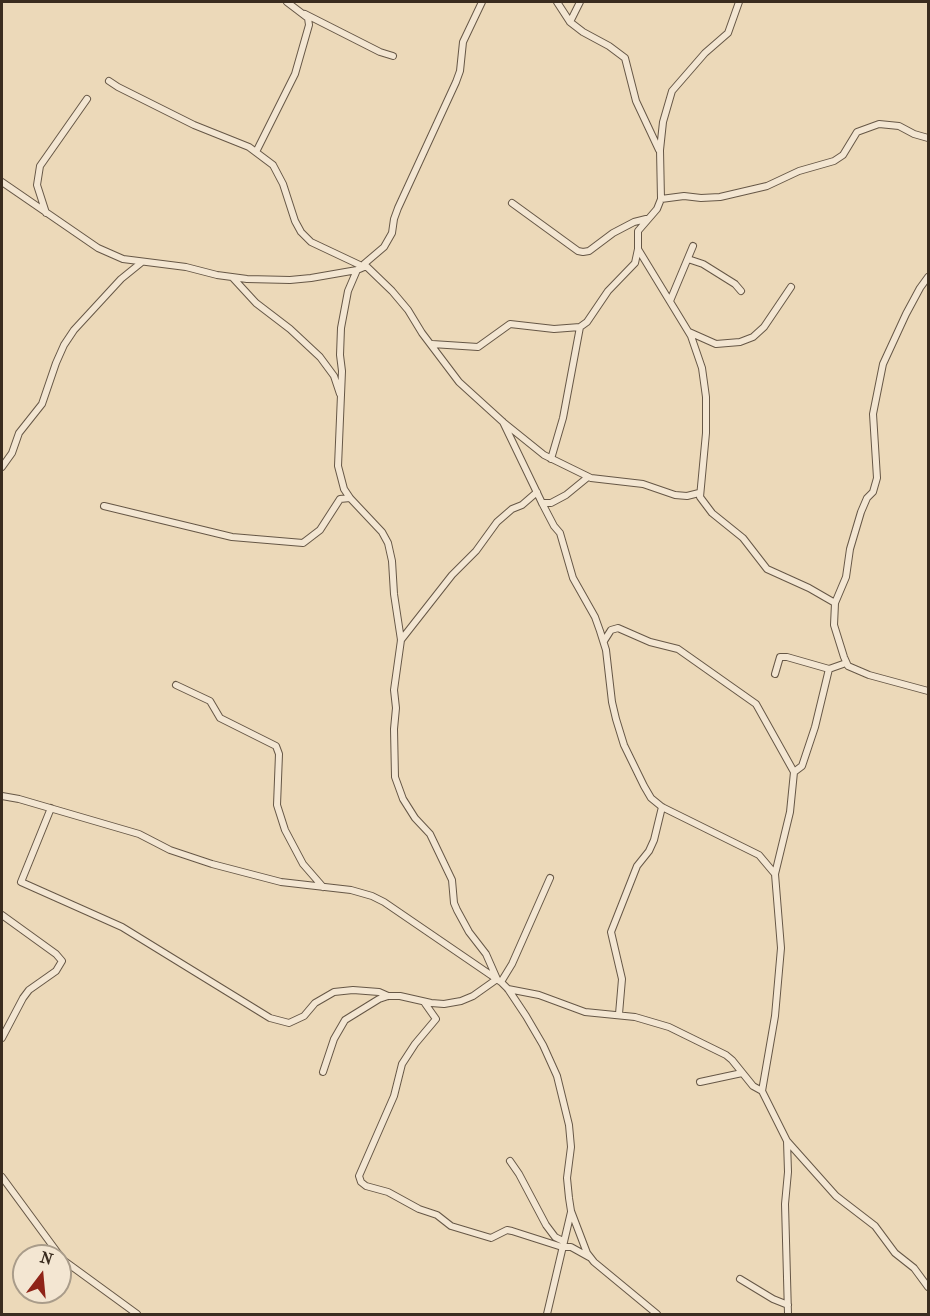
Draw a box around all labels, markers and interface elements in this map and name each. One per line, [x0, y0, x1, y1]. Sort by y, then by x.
north arrow [12, 1244, 72, 1304]
text: N [38, 1247, 55, 1269]

